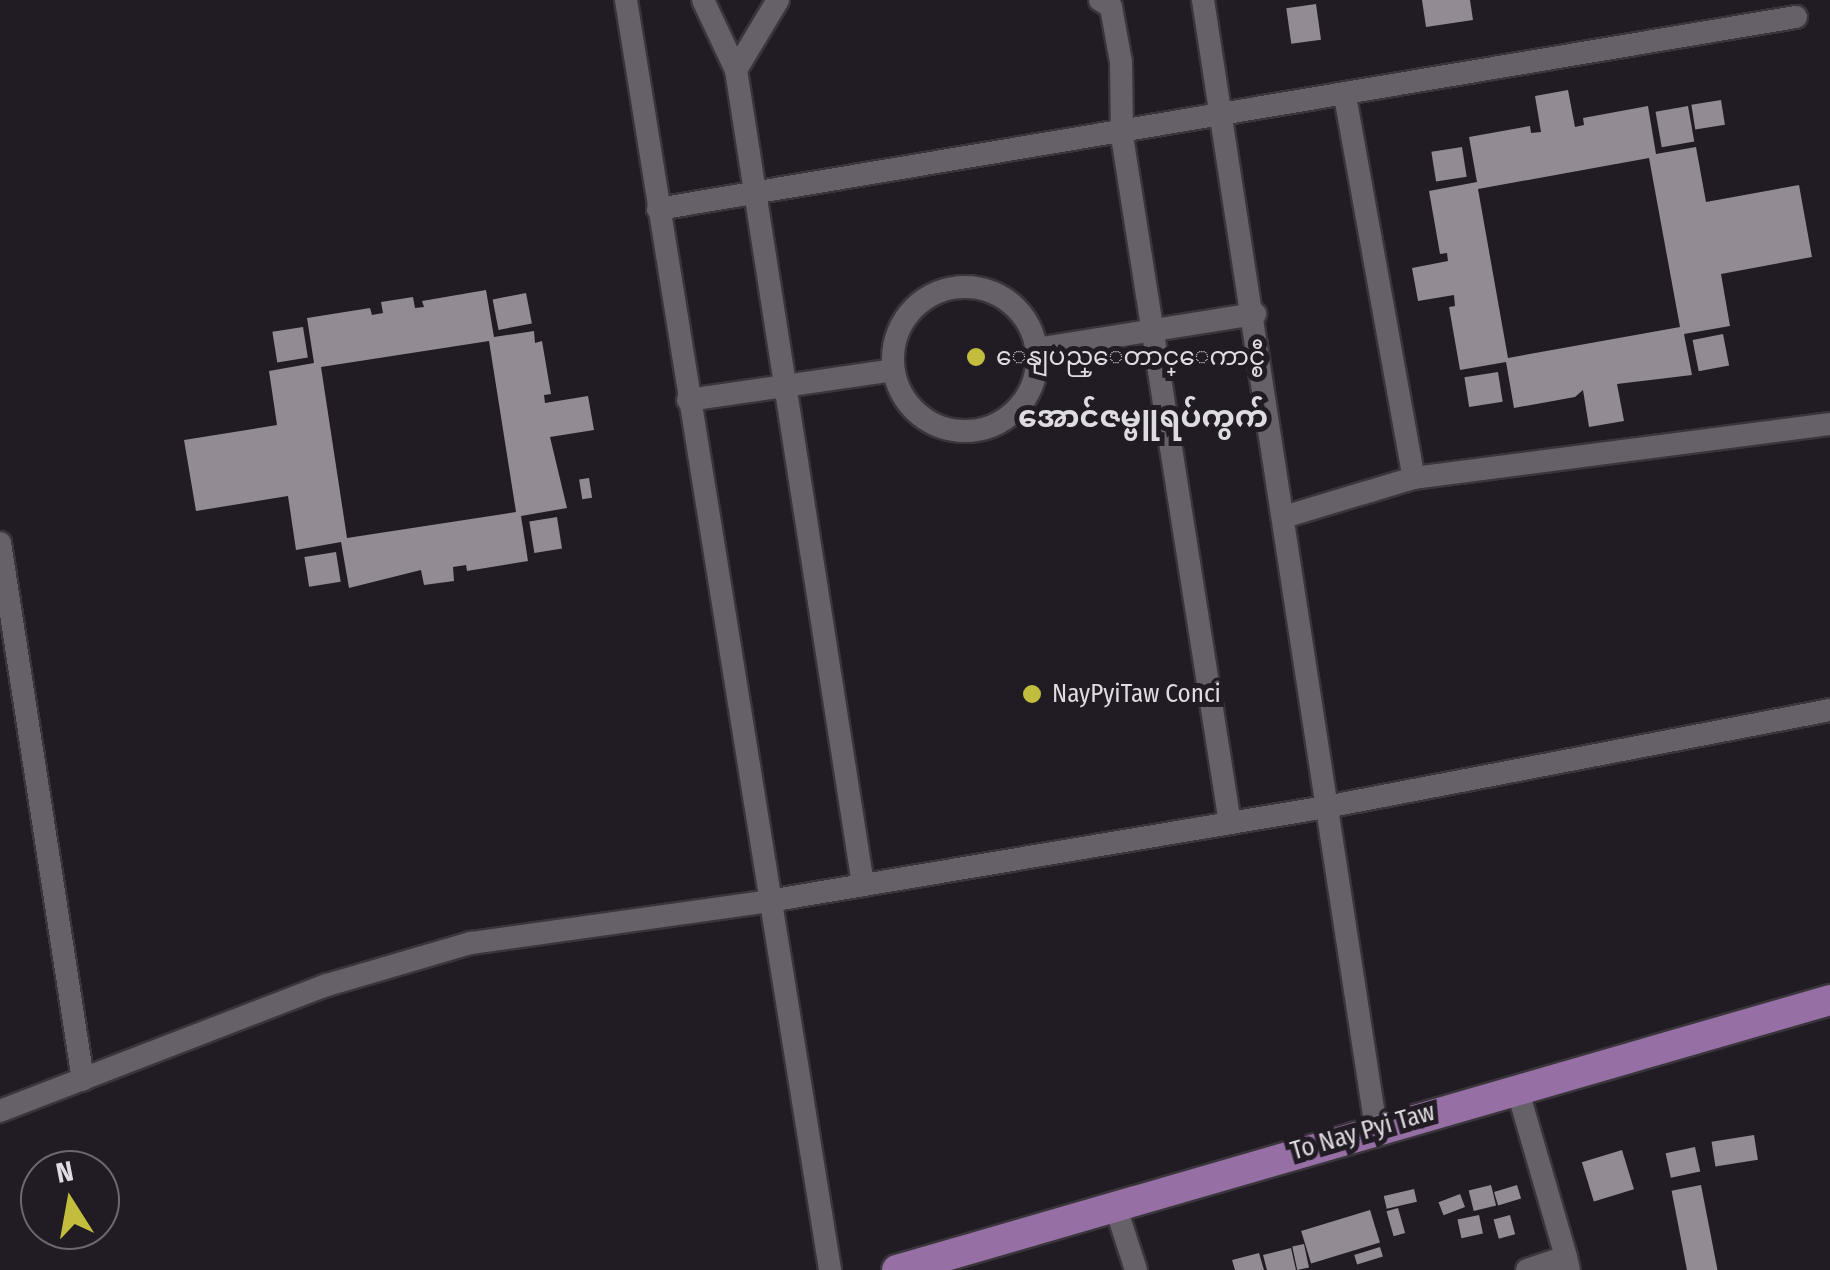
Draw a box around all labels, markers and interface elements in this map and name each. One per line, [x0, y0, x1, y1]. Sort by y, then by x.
place label: ေနျပည္ေတာင္ေကာင္စီ [996, 342, 1265, 372]
marker: ေနျပည္ေတာင္ေကာင္စီ [965, 346, 987, 368]
district label: အောင်ဇမ္ဗူရပ်ကွက် [1018, 399, 1268, 435]
place label: NayPyiTaw Conci [1052, 679, 1221, 709]
marker: NayPyiTaw Conci [1021, 683, 1043, 705]
street label: To Nay Pyi Taw [1288, 1097, 1438, 1167]
north arrow [20, 1150, 120, 1250]
text: N [53, 1154, 76, 1190]

